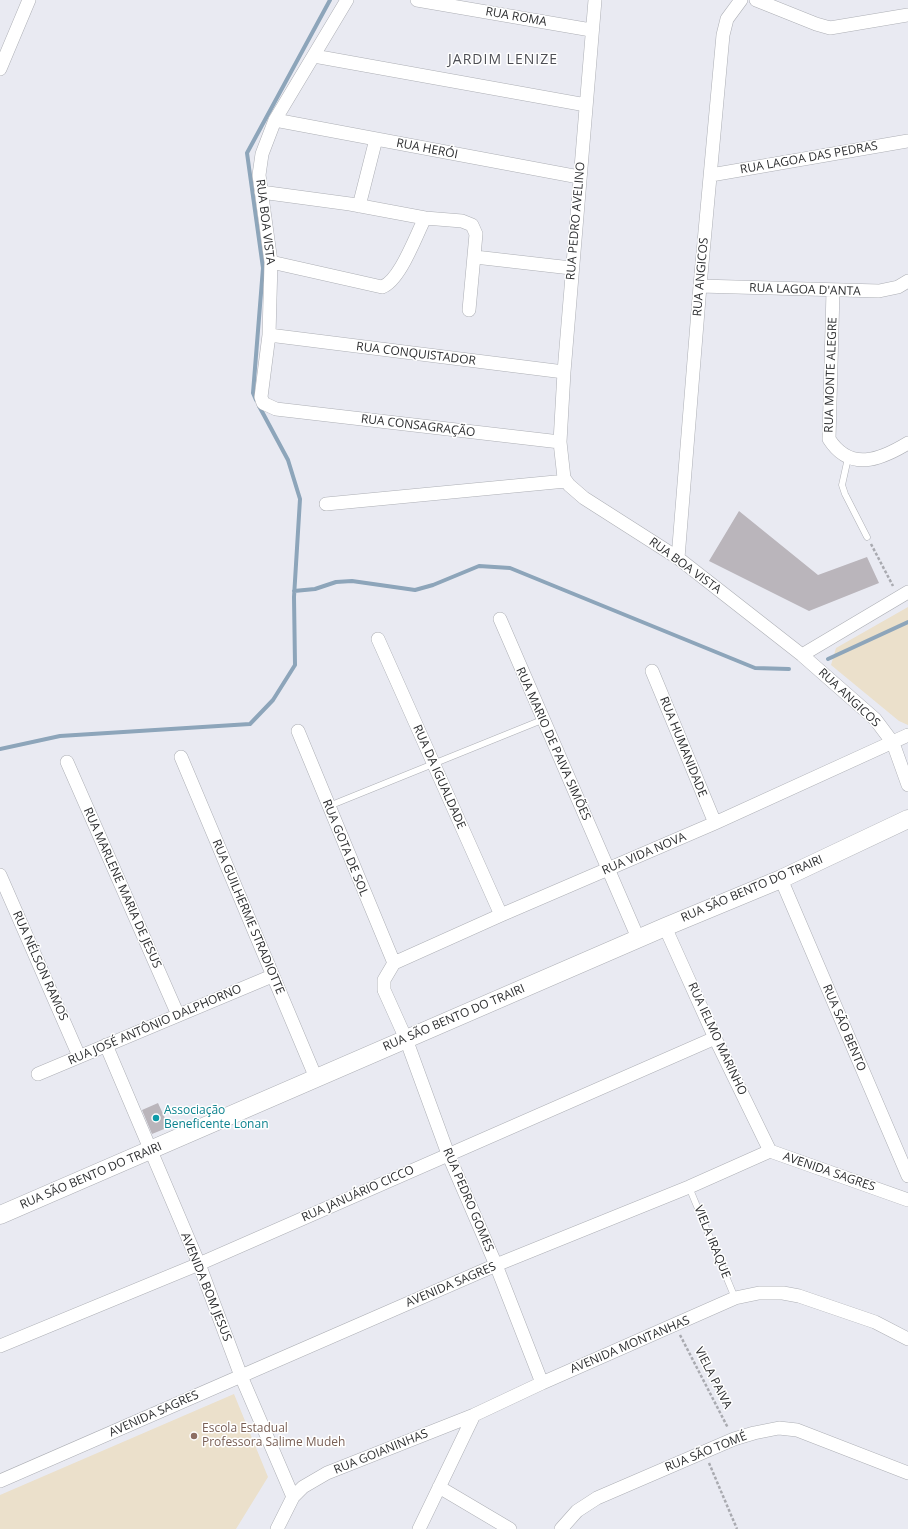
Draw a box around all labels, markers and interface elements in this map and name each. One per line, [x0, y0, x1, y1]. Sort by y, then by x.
street label: RUA ROMA [484, 5, 548, 29]
district label: JARDIM LENIZE [448, 52, 558, 68]
street label: RUA HERÓI [395, 136, 459, 162]
street label: RUA LAGOA DAS PEDRAS [739, 139, 879, 177]
street label: RUA PEDRO AVELINO [564, 161, 588, 281]
street label: RUA BOA VISTA [253, 178, 277, 266]
street label: RUA ANGICOS [690, 237, 712, 317]
street label: RUA LAGOA D'ANTA [749, 281, 861, 299]
street label: RUA MONTE ALEGRE [822, 317, 840, 433]
street label: RUA CONQUISTADOR [355, 340, 477, 368]
street label: RUA CONSAGRAÇÃO [360, 412, 476, 440]
street label: RUA BOA VISTA [646, 535, 724, 597]
street label: RUA MARIO DE PAIVA SIMÕES [513, 665, 593, 823]
street label: RUA ANGICOS [815, 666, 883, 730]
street label: RUA HUMANIDADE [656, 695, 710, 799]
street label: RUA DA IGUALDADE [410, 723, 468, 831]
street label: RUA GOTA DE SOL [319, 798, 371, 898]
street label: RUA MARLENE MARIA DE JESUS [80, 805, 164, 971]
street label: RUA VIDA NOVA [600, 830, 688, 878]
street label: RUA GUILHERME STRADIOTTE [209, 837, 287, 997]
street label: RUA SÃO BENTO DO TRAIRI [679, 853, 825, 925]
street label: RUA NÉLSON RAMOS [9, 909, 71, 1023]
street label: RUA IELMO MARINHO [685, 980, 749, 1098]
street label: RUA JOSÉ ANTÔNIO DALPHORNO [66, 982, 244, 1068]
street label: RUA SÃO BENTO DO TRAIRI [381, 982, 527, 1054]
street label: RUA SÃO BENTO [819, 982, 869, 1074]
place label: Associação Beneficente Lonan [164, 1104, 269, 1132]
marker: Associação Beneficente Lonan [151, 1113, 161, 1123]
street label: RUA SÃO BENTO DO TRAIRI [18, 1140, 164, 1212]
street label: RUA PEDRO GOMES [440, 1146, 496, 1254]
street label: AVENIDA SAGRES [781, 1149, 877, 1195]
street label: RUA JANUÁRIO CICCO [300, 1163, 416, 1225]
street label: VIELA IRAQUE [691, 1203, 733, 1281]
street label: AVENIDA BOM JESUS [178, 1231, 234, 1343]
street label: AVENIDA SAGRES [404, 1259, 498, 1311]
street label: AVENIDA MONTANHAS [568, 1313, 692, 1377]
street label: VIELA PAIVA [691, 1345, 735, 1411]
street label: AVENIDA SAGRES [107, 1388, 201, 1440]
place label: Escola Estadual Professora Salime Mudeh [202, 1422, 345, 1450]
street label: RUA GOIANINHAS [332, 1427, 430, 1477]
street label: RUA SÃO TOMÉ [663, 1429, 749, 1475]
marker: Escola Estadual Professora Salime Mudeh [189, 1431, 199, 1441]

